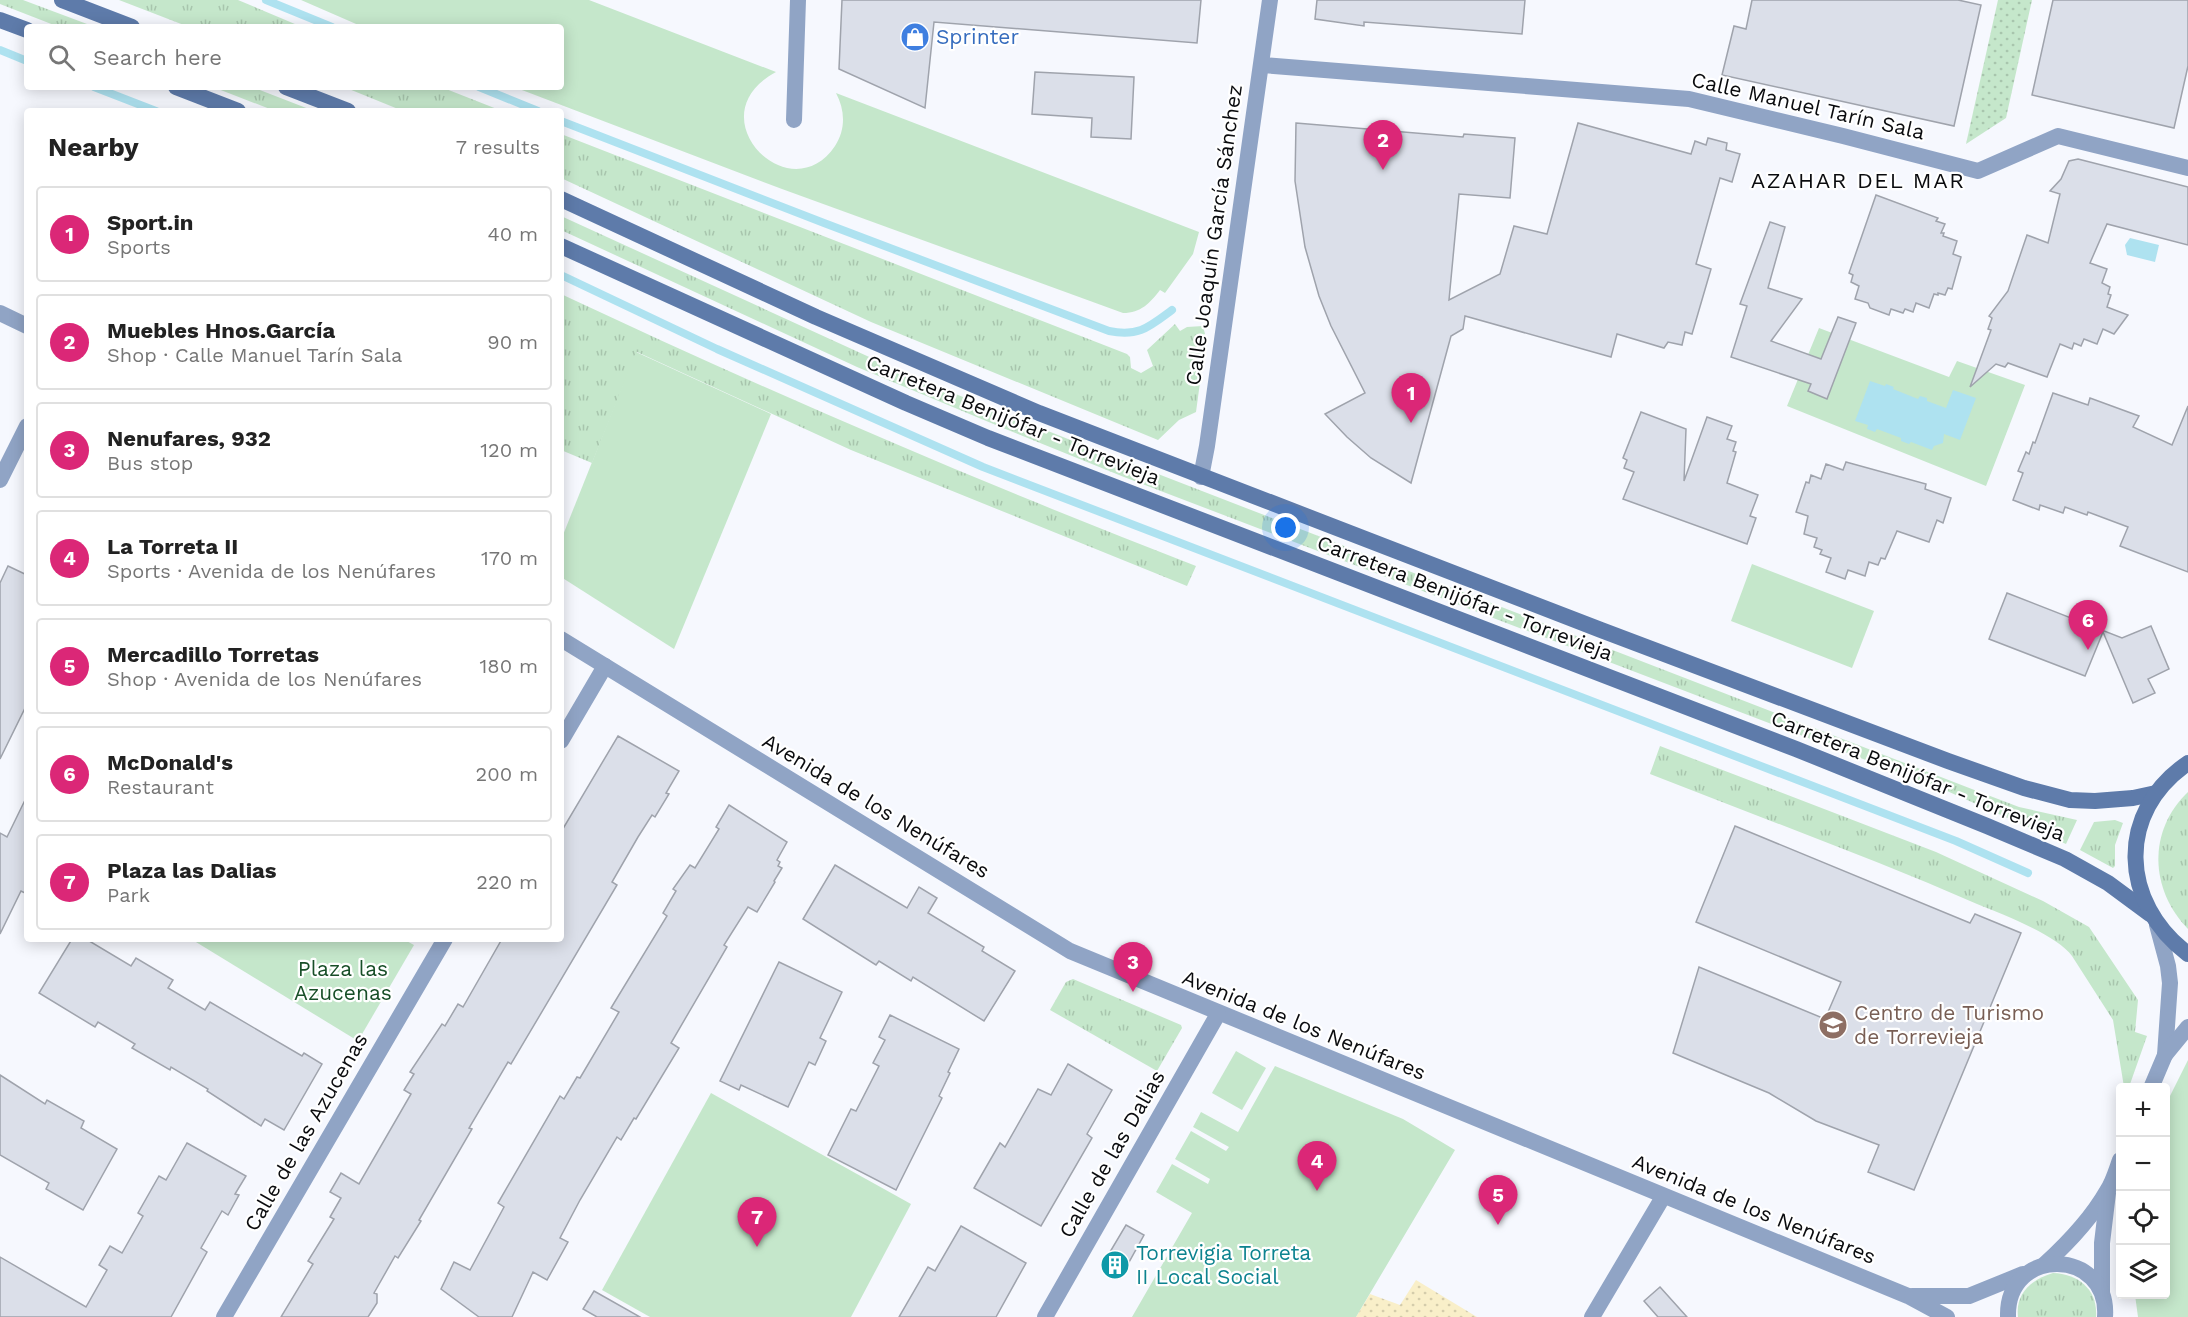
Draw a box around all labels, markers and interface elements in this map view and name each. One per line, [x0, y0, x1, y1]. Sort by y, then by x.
shop icon: Sprinter [899, 21, 931, 53]
search box [24, 24, 564, 90]
place label: Sprinter [936, 24, 1019, 49]
icon: search [45, 41, 78, 74]
text: Search here [93, 45, 222, 70]
street label: Calle Manuel Tarín Sala [1689, 66, 1927, 145]
street label: Calle Joaquín García Sánchez [1180, 83, 1247, 387]
pin: 2 [1364, 120, 1402, 170]
text: Nearby [48, 132, 139, 162]
text: 7 results [456, 135, 540, 159]
district label: AZAHAR DEL MAR [1751, 168, 1965, 193]
text: Sport.in [107, 210, 193, 235]
text: 1 [65, 222, 74, 246]
text: 40 m [487, 222, 538, 246]
text: Sports [107, 235, 171, 259]
text: Muebles Hnos.García [107, 318, 335, 343]
text: 2 [64, 330, 75, 354]
text: 90 m [487, 330, 538, 354]
text: Shop · Calle Manuel Tarín Sala [107, 343, 402, 367]
street label: Carretera Benijófar - Torrevieja [863, 349, 1164, 490]
pin: 1 [1392, 374, 1430, 423]
text: Nenufares, 932 [107, 426, 271, 451]
text: 3 [64, 438, 75, 462]
text: 120 m [480, 438, 538, 462]
text: Bus stop [107, 451, 193, 475]
your location [1271, 513, 1300, 542]
street label: Carretera Benijófar - Torrevieja [1314, 529, 1617, 666]
text: La Torreta II [107, 534, 238, 559]
text: 4 [63, 546, 76, 570]
text: 170 m [481, 546, 538, 570]
text: Sports · Avenida de los Nenúfares [107, 559, 436, 583]
pin: 6 [2068, 600, 2108, 650]
text: Mercadillo Torretas [107, 642, 319, 667]
text: 5 [64, 654, 75, 678]
text: 180 m [480, 654, 538, 678]
text: Shop · Avenida de los Nenúfares [107, 667, 422, 691]
street label: Carretera Benijófar - Torrevieja [1768, 705, 2069, 846]
street label: Avenida de los Nenúfares [758, 728, 994, 883]
text: McDonald's [107, 750, 233, 775]
text: 6 [63, 762, 76, 786]
text: 200 m [476, 762, 538, 786]
text: Restaurant [107, 775, 214, 799]
text: Plaza las Dalias [107, 858, 277, 883]
text: 7 [63, 870, 76, 894]
text: 220 m [476, 870, 538, 894]
text: Park [107, 883, 150, 907]
pin: 3 [1114, 942, 1152, 992]
park label: Plaza las Azucenas [294, 956, 392, 1005]
street label: Avenida de los Nenúfares [1179, 964, 1430, 1085]
place label: Centro de Turismo de Torrevieja [1854, 1000, 2044, 1049]
school or university icon: Centro de Turismo de Torrevieja [1817, 1009, 1849, 1041]
street label: Calle de las Azucenas [239, 1028, 373, 1235]
street label: Calle de las Dalias [1053, 1065, 1170, 1242]
map controls [2116, 1083, 2170, 1299]
button: + [2116, 1083, 2170, 1137]
button: − [2116, 1137, 2170, 1191]
pin: 4 [1298, 1142, 1336, 1191]
street label: Avenida de los Nenúfares [1629, 1148, 1880, 1269]
pin: 5 [1478, 1176, 1518, 1225]
button: locate [2116, 1191, 2170, 1245]
pin: 7 [738, 1198, 777, 1247]
place label: Torrevigia Torreta II Local Social [1136, 1240, 1311, 1289]
button: layers [2116, 1245, 2170, 1299]
building icon: Torrevigia Torreta II Local Social [1099, 1249, 1131, 1281]

